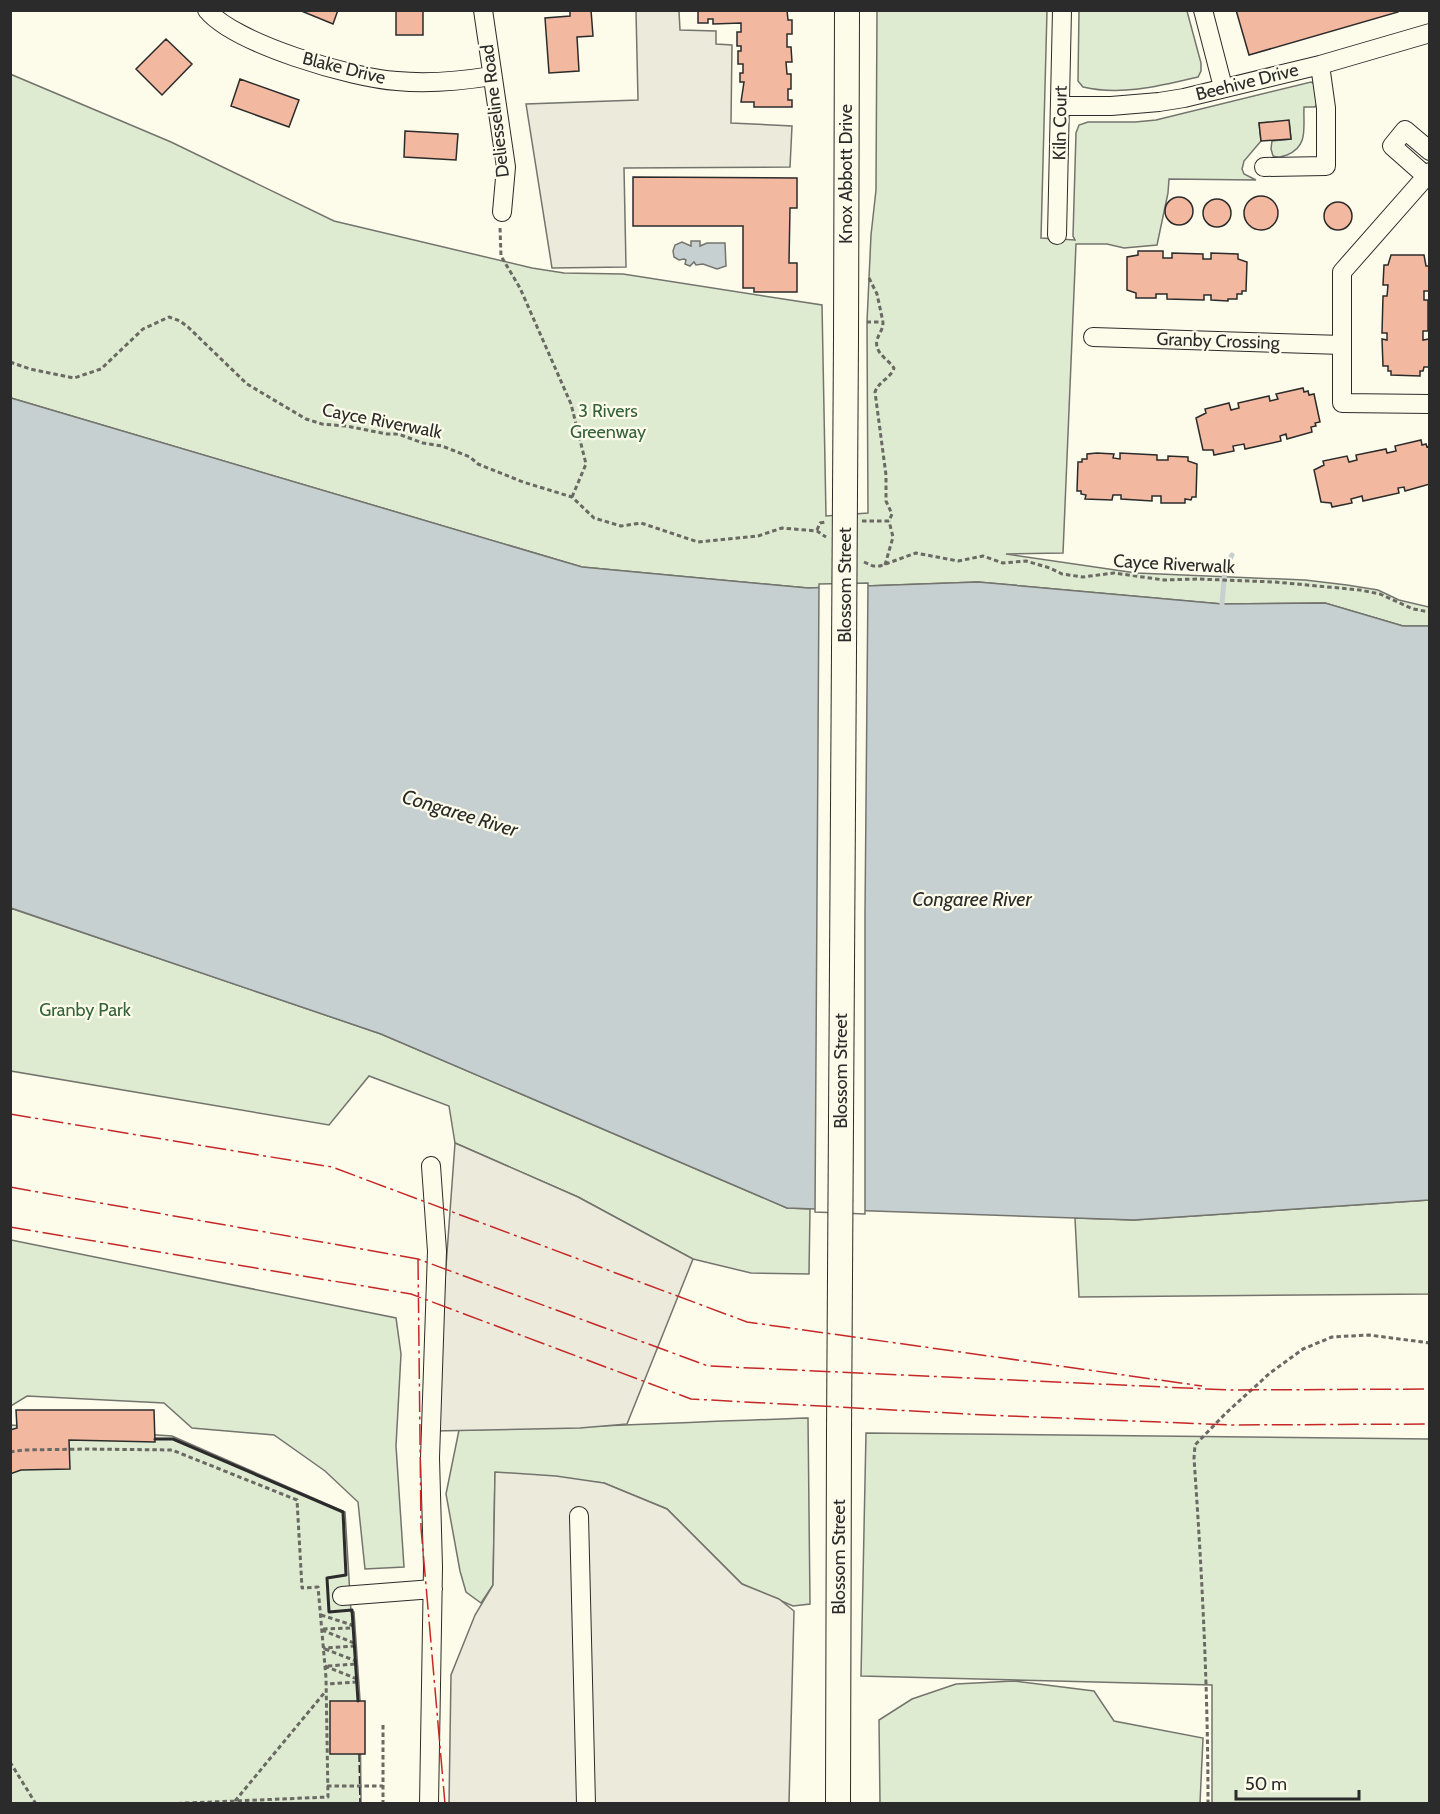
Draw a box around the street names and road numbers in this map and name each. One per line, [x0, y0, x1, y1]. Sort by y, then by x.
street label: Deliesseline Road [476, 43, 514, 179]
street label: Blake Drive [300, 47, 388, 89]
street label: Beehive Drive [1193, 59, 1301, 105]
street label: Kiln Court [1048, 85, 1072, 161]
street label: Knox Abbott Drive [835, 104, 857, 244]
street label: Granby Crossing [1156, 328, 1281, 354]
street label: Cayce Riverwalk [320, 399, 445, 444]
street label: Blossom Street [834, 527, 856, 643]
street label: Cayce Riverwalk [1113, 550, 1236, 578]
street label: Blossom Street [830, 1013, 852, 1129]
street label: Blossom Street [828, 1499, 850, 1615]

